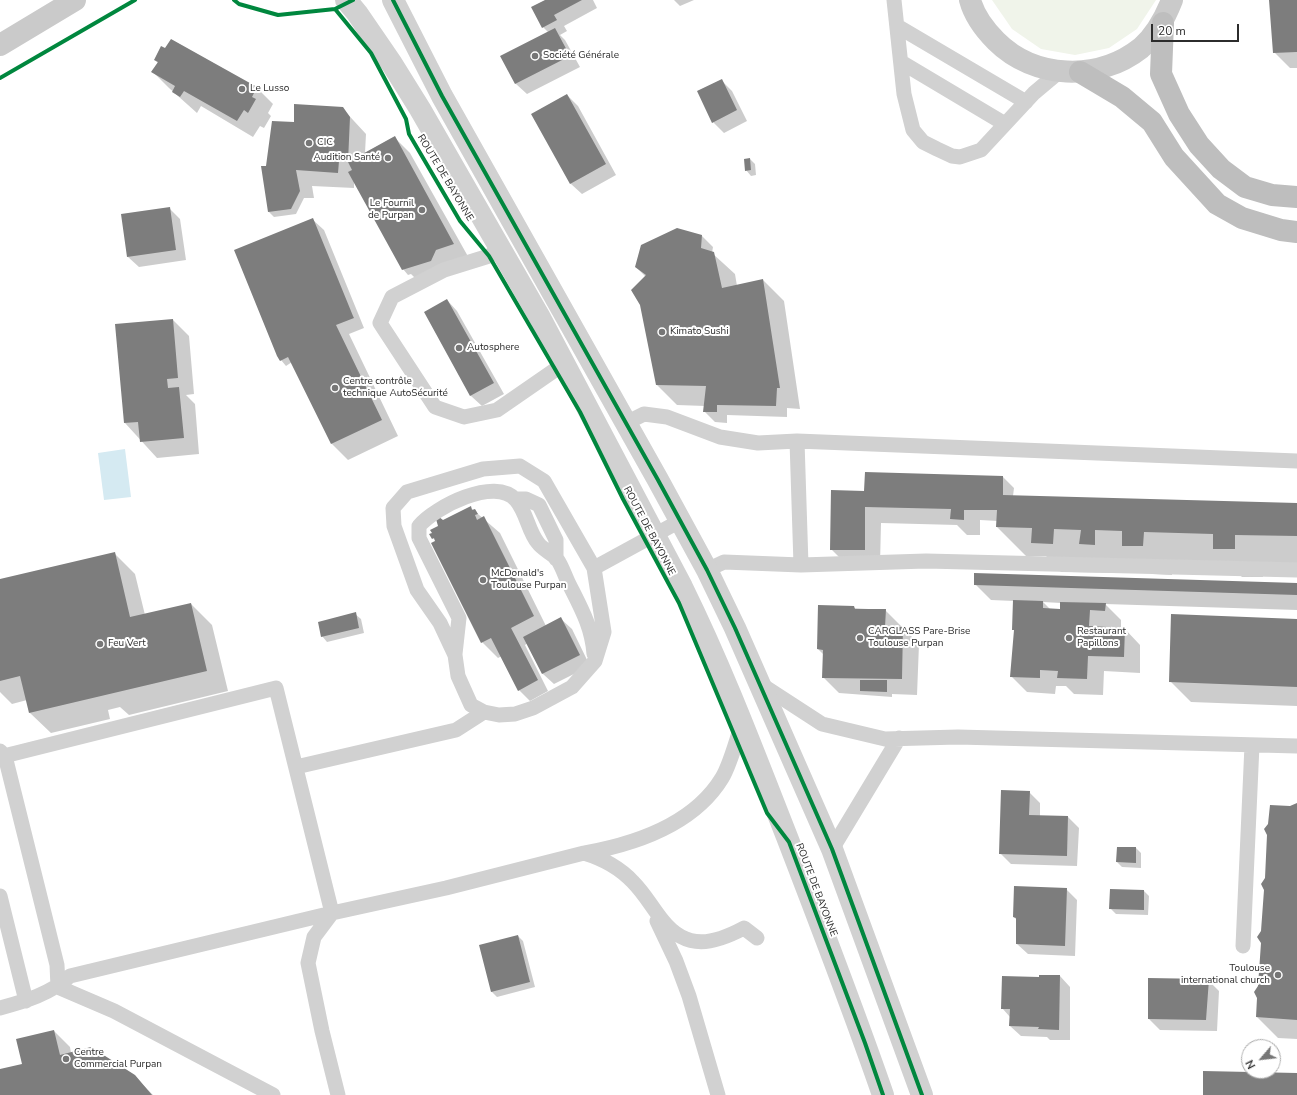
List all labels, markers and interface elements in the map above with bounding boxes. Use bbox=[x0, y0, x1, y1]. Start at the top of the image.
scale bar bbox=[1153, 16, 1241, 42]
text: 20 m bbox=[1158, 23, 1186, 39]
place label: Société Générale bbox=[543, 50, 619, 62]
marker: Société Générale bbox=[530, 51, 540, 61]
place label: Le Lusso bbox=[250, 83, 289, 95]
marker: Le Lusso bbox=[237, 84, 247, 94]
street label: ROUTE DE BAYONNE bbox=[414, 132, 476, 224]
place label: CIC bbox=[317, 137, 333, 149]
marker: CIC bbox=[304, 138, 314, 148]
place label: Audition Santé bbox=[313, 152, 380, 164]
marker: Audition Santé bbox=[383, 153, 393, 163]
place label: Le Fournil de Purpan bbox=[368, 198, 414, 222]
marker: Le Fournil de Purpan bbox=[417, 205, 427, 215]
place label: Kimato Sushi bbox=[670, 326, 729, 338]
marker: Kimato Sushi bbox=[657, 327, 667, 337]
place label: Autosphere bbox=[467, 342, 519, 354]
marker: Autosphere bbox=[454, 343, 464, 353]
place label: Centre contrôle technique AutoSécurité bbox=[343, 376, 448, 400]
marker: Centre contrôle technique AutoSécurité bbox=[330, 383, 340, 393]
street label: ROUTE DE BAYONNE bbox=[620, 484, 678, 578]
place label: McDonald's Toulouse Purpan bbox=[491, 568, 566, 592]
marker: McDonald's Toulouse Purpan bbox=[478, 575, 488, 585]
place label: CARGLASS Pare-Brise Toulouse Purpan bbox=[868, 626, 970, 650]
place label: Restaurant Papillons bbox=[1077, 626, 1126, 650]
marker: CARGLASS Pare-Brise Toulouse Purpan bbox=[855, 633, 865, 643]
marker: Restaurant Papillons bbox=[1064, 633, 1074, 643]
place label: Feu Vert bbox=[108, 638, 146, 650]
marker: Feu Vert bbox=[95, 639, 105, 649]
street label: ROUTE DE BAYONNE bbox=[793, 842, 839, 938]
place label: Toulouse international church bbox=[1181, 963, 1270, 986]
marker: Toulouse international church bbox=[1273, 970, 1283, 980]
north arrow bbox=[1241, 1039, 1281, 1079]
place label: Centre Commercial Purpan bbox=[74, 1047, 162, 1070]
marker: Centre Commercial Purpan bbox=[61, 1054, 71, 1064]
text: N bbox=[1242, 1057, 1259, 1072]

